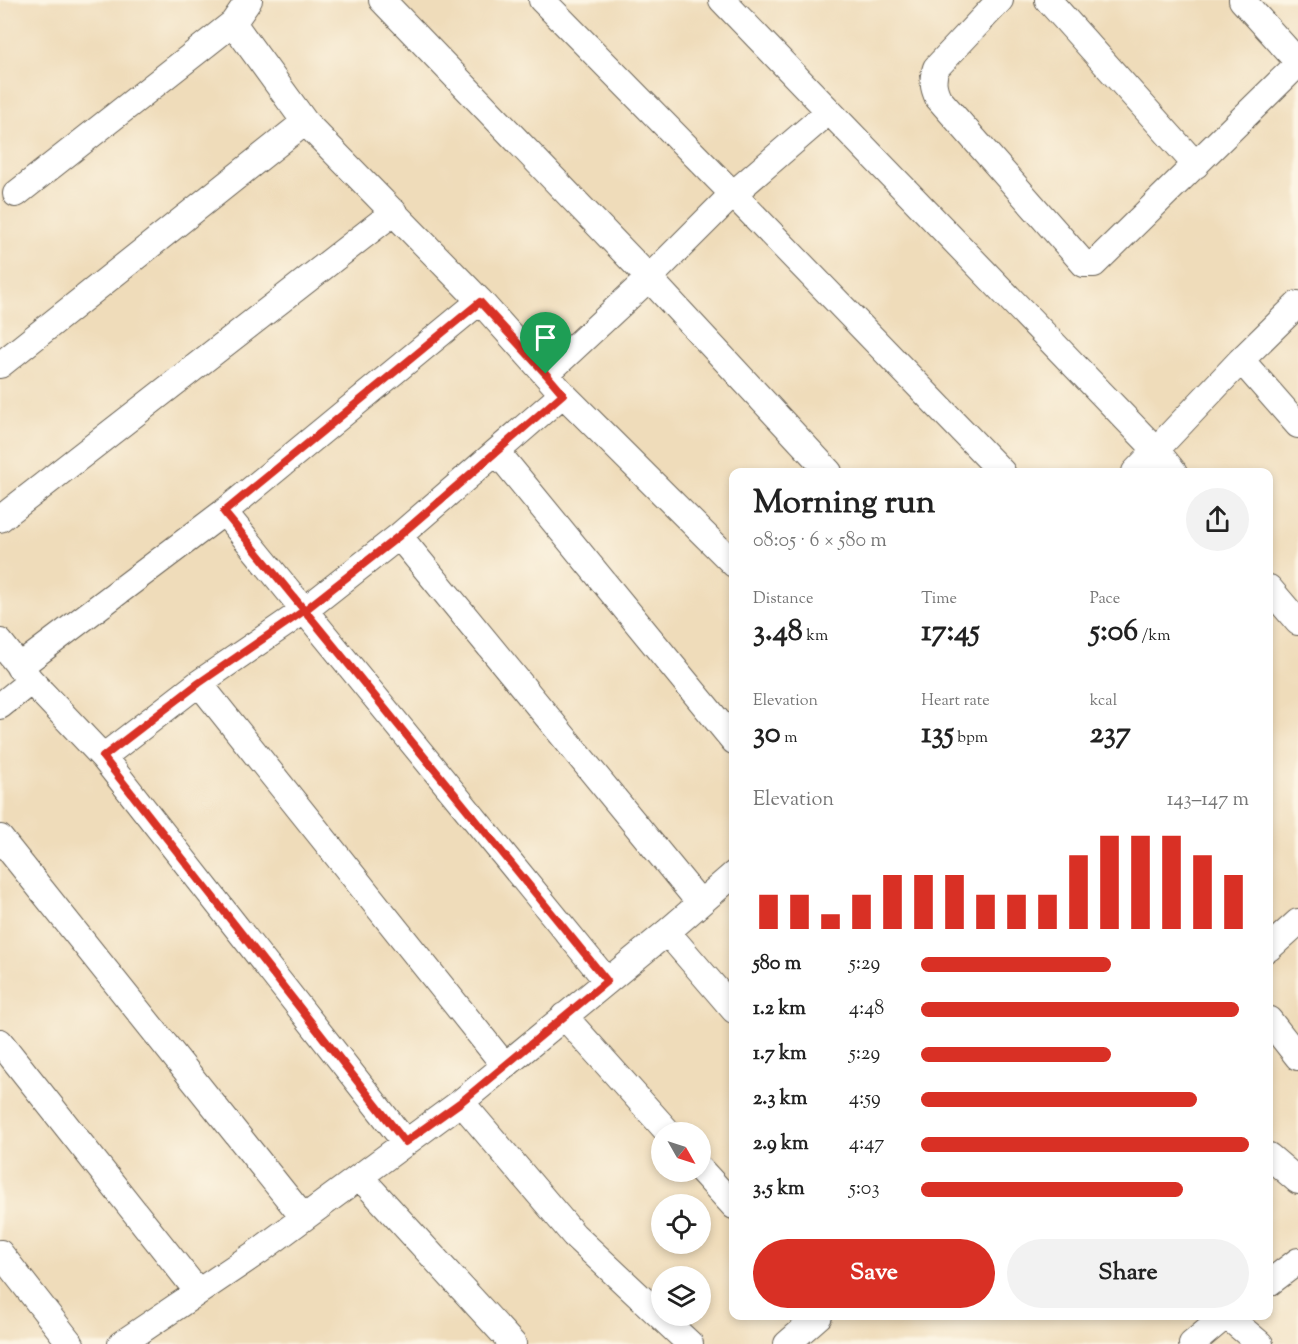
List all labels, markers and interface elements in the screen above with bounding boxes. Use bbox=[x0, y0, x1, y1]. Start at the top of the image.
pin bbox=[520, 312, 571, 374]
icon: arrive bbox=[529, 321, 562, 354]
text: Morning run bbox=[753, 480, 935, 528]
button: share bbox=[1186, 488, 1249, 551]
text: 08:05 · 6 × 580 m bbox=[753, 527, 887, 556]
text: Distance bbox=[753, 588, 813, 611]
text: Time bbox=[921, 588, 957, 611]
text: Pace bbox=[1090, 588, 1120, 611]
text: 3.48 bbox=[753, 611, 803, 654]
text: 17:45 bbox=[921, 611, 980, 654]
text: 5:06 bbox=[1090, 611, 1138, 654]
text: km bbox=[803, 625, 828, 648]
text: /km bbox=[1138, 625, 1171, 648]
text: Elevation bbox=[753, 690, 818, 713]
text: Heart rate bbox=[921, 690, 990, 713]
text: kcal bbox=[1090, 690, 1117, 713]
text: 30 bbox=[753, 713, 781, 756]
text: 135 bbox=[921, 713, 954, 756]
text: 237 bbox=[1090, 713, 1131, 756]
text: m bbox=[781, 727, 797, 750]
text: bpm bbox=[954, 727, 988, 750]
text: Elevation bbox=[753, 786, 834, 815]
text: 143–147 m bbox=[1167, 786, 1249, 815]
text: 580 m bbox=[753, 950, 801, 979]
text: 5:29 bbox=[849, 950, 880, 979]
text: 1.2 km bbox=[753, 995, 806, 1024]
text: 4:48 bbox=[849, 995, 884, 1024]
text: 1.7 km bbox=[753, 1040, 807, 1069]
text: 5:29 bbox=[849, 1040, 880, 1069]
text: 2.3 km bbox=[753, 1085, 807, 1114]
text: 4:59 bbox=[849, 1085, 881, 1114]
north arrow bbox=[651, 1122, 711, 1182]
map controls bbox=[651, 1122, 711, 1326]
text: 2.9 km bbox=[753, 1130, 808, 1159]
text: 4:47 bbox=[849, 1130, 884, 1159]
text: 3.5 km bbox=[753, 1175, 805, 1204]
text: 5:03 bbox=[849, 1175, 880, 1204]
button: locate bbox=[651, 1194, 711, 1254]
button: Save bbox=[753, 1239, 995, 1308]
button: Share bbox=[1007, 1239, 1249, 1308]
button: layers bbox=[651, 1266, 711, 1326]

